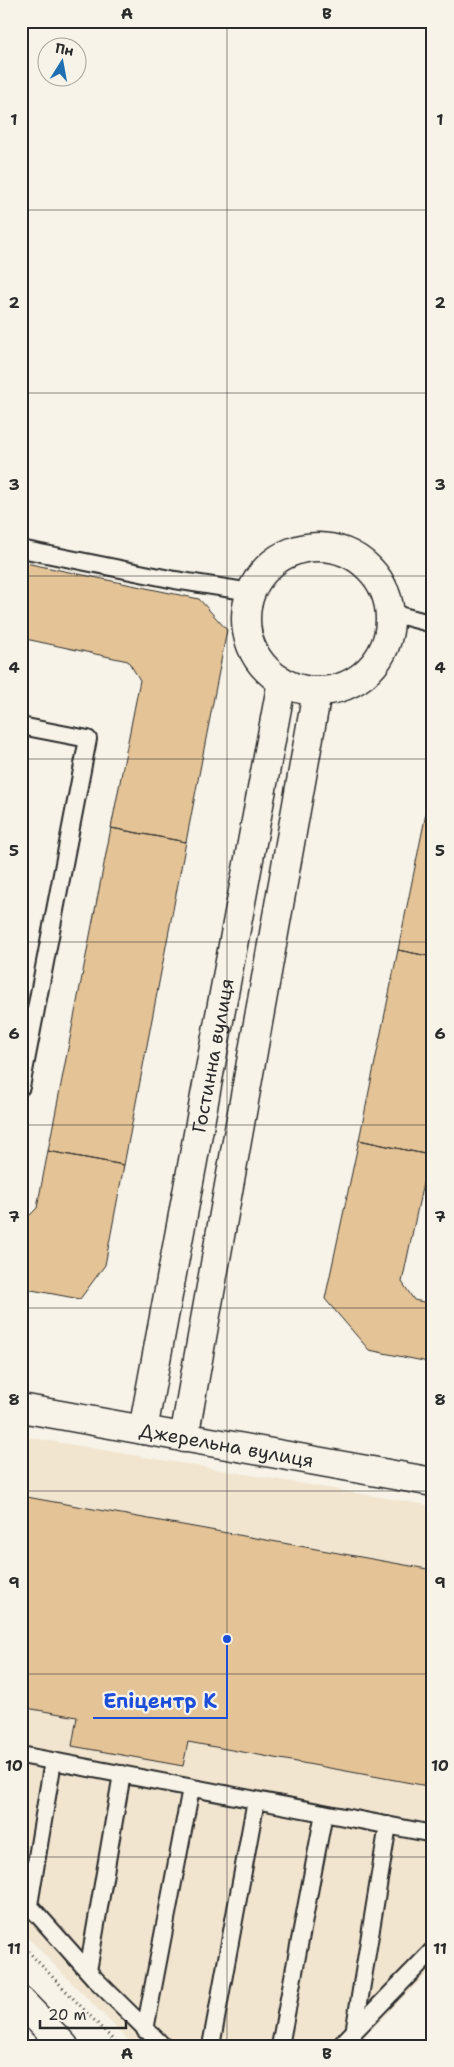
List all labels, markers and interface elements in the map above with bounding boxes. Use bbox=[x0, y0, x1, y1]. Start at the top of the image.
text: A bbox=[121, 3, 133, 24]
text: B bbox=[322, 3, 332, 24]
north arrow bbox=[38, 38, 88, 88]
text: Пн bbox=[54, 39, 75, 60]
text: 1 bbox=[10, 109, 18, 130]
text: 1 bbox=[436, 109, 444, 130]
text: 2 bbox=[8, 292, 20, 313]
text: 2 bbox=[434, 292, 446, 313]
text: 3 bbox=[8, 474, 20, 495]
text: 3 bbox=[434, 474, 446, 495]
text: 4 bbox=[8, 657, 20, 678]
text: 4 bbox=[434, 657, 446, 678]
text: 5 bbox=[9, 840, 19, 861]
text: 5 bbox=[435, 840, 445, 861]
street label: Гостинна вулиця bbox=[186, 976, 239, 1135]
text: 6 bbox=[8, 1023, 20, 1044]
text: 6 bbox=[434, 1023, 446, 1044]
text: 7 bbox=[8, 1206, 20, 1227]
text: 7 bbox=[434, 1206, 446, 1227]
text: 8 bbox=[8, 1389, 20, 1410]
text: 8 bbox=[434, 1389, 446, 1410]
street label: Джерельна вулиця bbox=[138, 1417, 316, 1473]
text: 9 bbox=[8, 1572, 20, 1593]
text: 9 bbox=[434, 1572, 446, 1593]
callout: Епіцентр К bbox=[93, 1683, 227, 1718]
text: Епіцентр К bbox=[103, 1688, 217, 1714]
text: 10 bbox=[5, 1755, 23, 1776]
text: 10 bbox=[431, 1755, 449, 1776]
text: 11 bbox=[7, 1938, 21, 1959]
text: 11 bbox=[433, 1938, 447, 1959]
scale bar bbox=[40, 1997, 126, 2029]
text: 20 m bbox=[48, 2005, 87, 2025]
text: A bbox=[121, 2043, 133, 2064]
text: B bbox=[322, 2043, 332, 2064]

